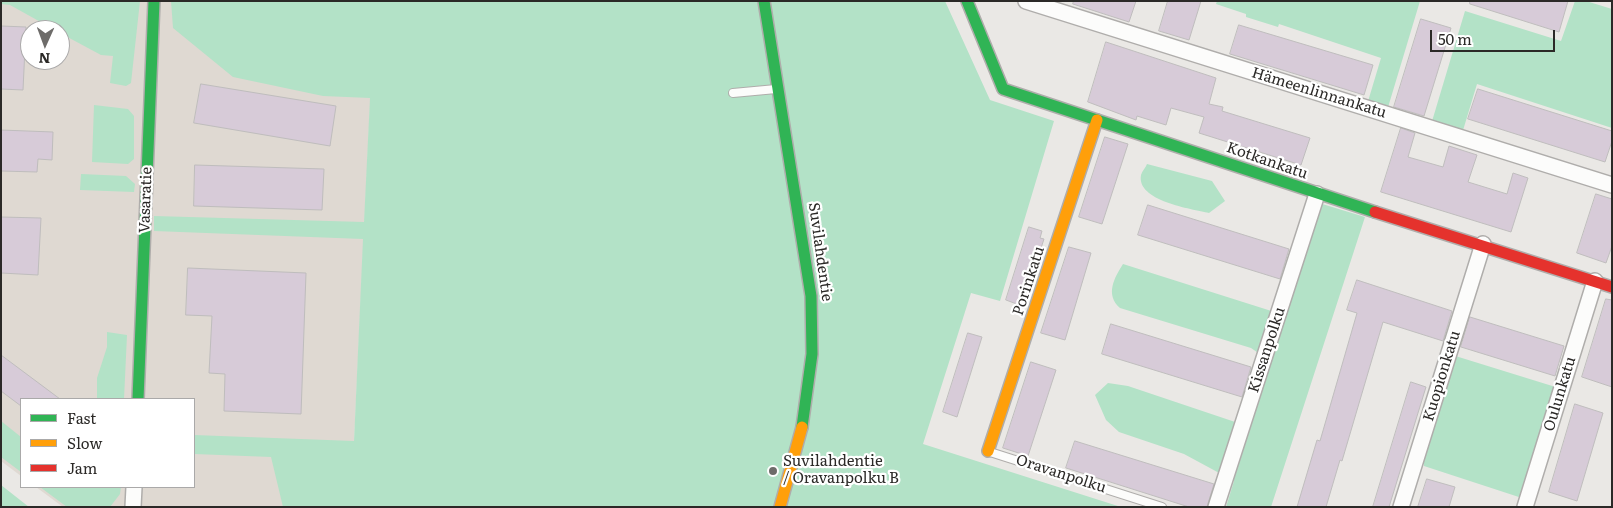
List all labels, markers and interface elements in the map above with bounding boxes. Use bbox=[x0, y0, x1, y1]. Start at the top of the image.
north arrow bbox=[20, 20, 70, 70]
scale bar bbox=[1433, 20, 1558, 52]
text: 50 m bbox=[1438, 27, 1472, 50]
text: N bbox=[38, 49, 51, 69]
street label: Hämeenlinnankatu bbox=[1249, 64, 1389, 122]
street label: Kotkankatu bbox=[1224, 139, 1310, 183]
street label: Vasaratie bbox=[136, 167, 156, 233]
street label: Suvilahdentie bbox=[804, 201, 836, 303]
street label: Porinkatu bbox=[1009, 244, 1049, 318]
street label: Kissanpolku bbox=[1245, 305, 1289, 395]
street label: Kuopionkatu bbox=[1420, 329, 1464, 423]
street label: Oulunkatu bbox=[1540, 354, 1580, 434]
legend bbox=[20, 398, 195, 488]
text: Fast bbox=[67, 406, 96, 429]
text: Slow bbox=[67, 431, 102, 454]
street label: Oravanpolku bbox=[1014, 451, 1108, 497]
place label: Suvilahdentie / Oravanpolku B bbox=[783, 453, 899, 488]
text: Jam bbox=[67, 456, 97, 479]
marker: Suvilahdentie / Oravanpolku B bbox=[767, 465, 779, 477]

